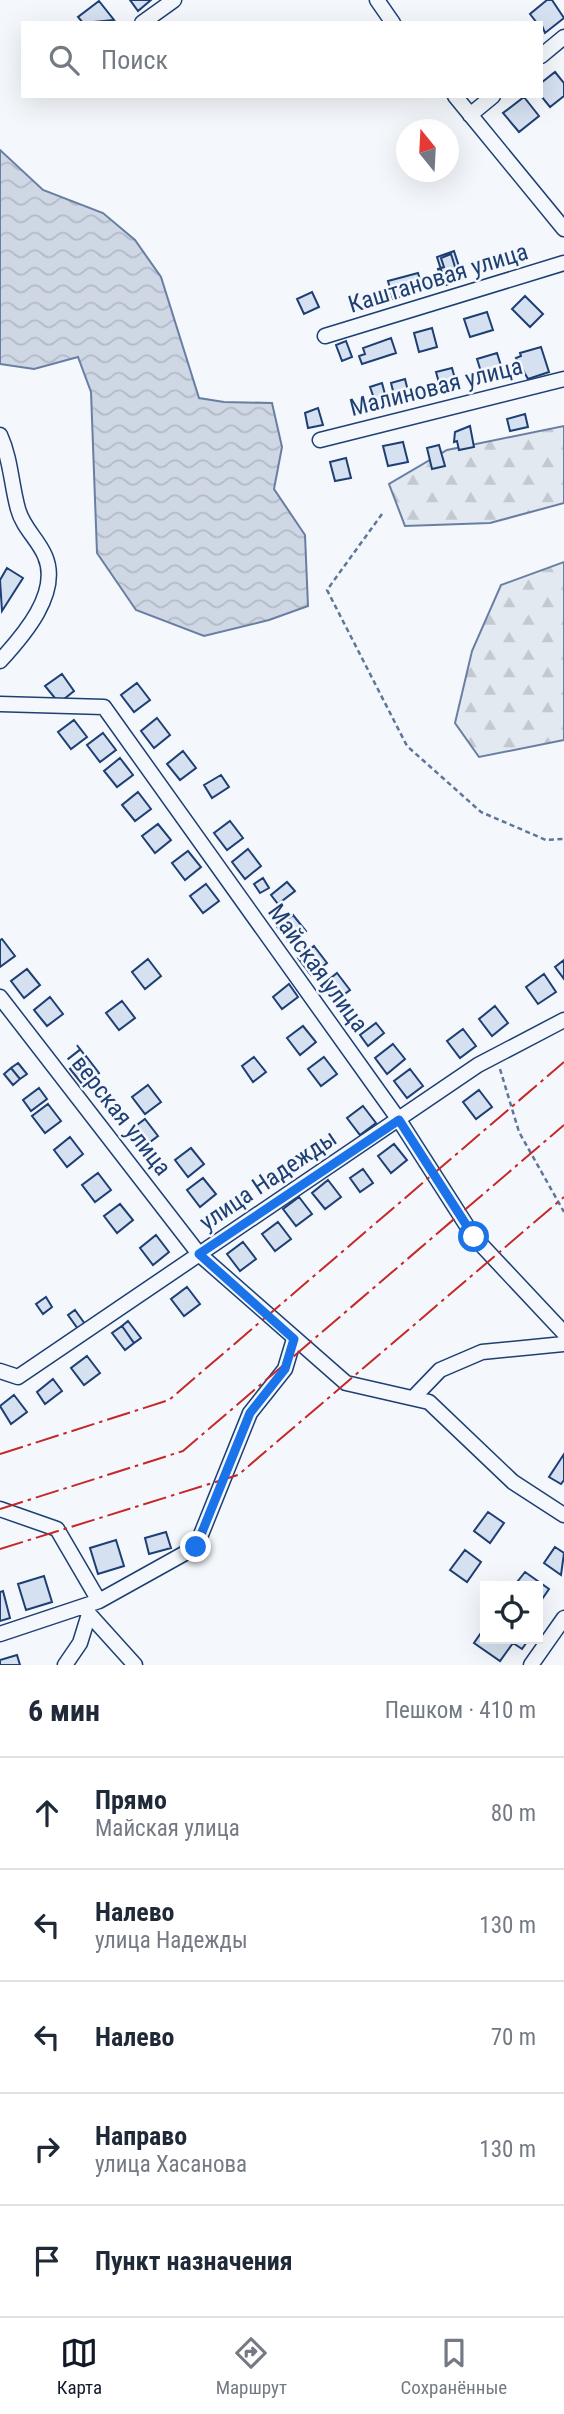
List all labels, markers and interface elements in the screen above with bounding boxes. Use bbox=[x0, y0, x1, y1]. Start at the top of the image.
search box bbox=[21, 21, 543, 98]
icon: search bbox=[45, 41, 83, 79]
text: Поиск bbox=[101, 45, 168, 75]
north arrow bbox=[396, 119, 459, 182]
street label: Каштановая улица bbox=[345, 237, 531, 319]
street label: Малиновая улица bbox=[347, 352, 525, 422]
street label: Майская улица bbox=[262, 899, 374, 1037]
street label: Тверская улица bbox=[59, 1041, 177, 1181]
street label: улица Надежды bbox=[194, 1124, 342, 1236]
route start bbox=[458, 1221, 489, 1252]
route end bbox=[180, 1531, 211, 1562]
map controls bbox=[480, 1581, 543, 1644]
button: locate bbox=[480, 1581, 543, 1644]
text: 6 мин bbox=[28, 1693, 100, 1728]
text: Пешком · 410 m bbox=[385, 1697, 536, 1724]
text: Прямо bbox=[95, 1785, 167, 1815]
icon: ahead bbox=[28, 1794, 66, 1832]
text: 80 m bbox=[491, 1800, 536, 1827]
text: Майская улица bbox=[95, 1815, 240, 1842]
text: Налево bbox=[95, 1897, 175, 1927]
icon: left bbox=[28, 1906, 66, 1944]
text: 130 m bbox=[479, 1912, 536, 1939]
text: улица Надежды bbox=[95, 1927, 248, 1954]
icon: left bbox=[28, 2018, 66, 2056]
text: Налево bbox=[95, 2022, 175, 2052]
text: 70 m bbox=[491, 2024, 536, 2051]
text: Направо bbox=[95, 2121, 187, 2151]
icon: right bbox=[28, 2130, 66, 2168]
text: 130 m bbox=[479, 2136, 536, 2163]
text: улица Хасанова bbox=[95, 2151, 247, 2178]
icon: arrive bbox=[28, 2242, 66, 2280]
text: Пункт назначения bbox=[95, 2246, 293, 2276]
tab: Карта bbox=[57, 2334, 102, 2399]
tab: Маршрут bbox=[216, 2334, 287, 2399]
tab: Сохранённые bbox=[401, 2334, 507, 2399]

